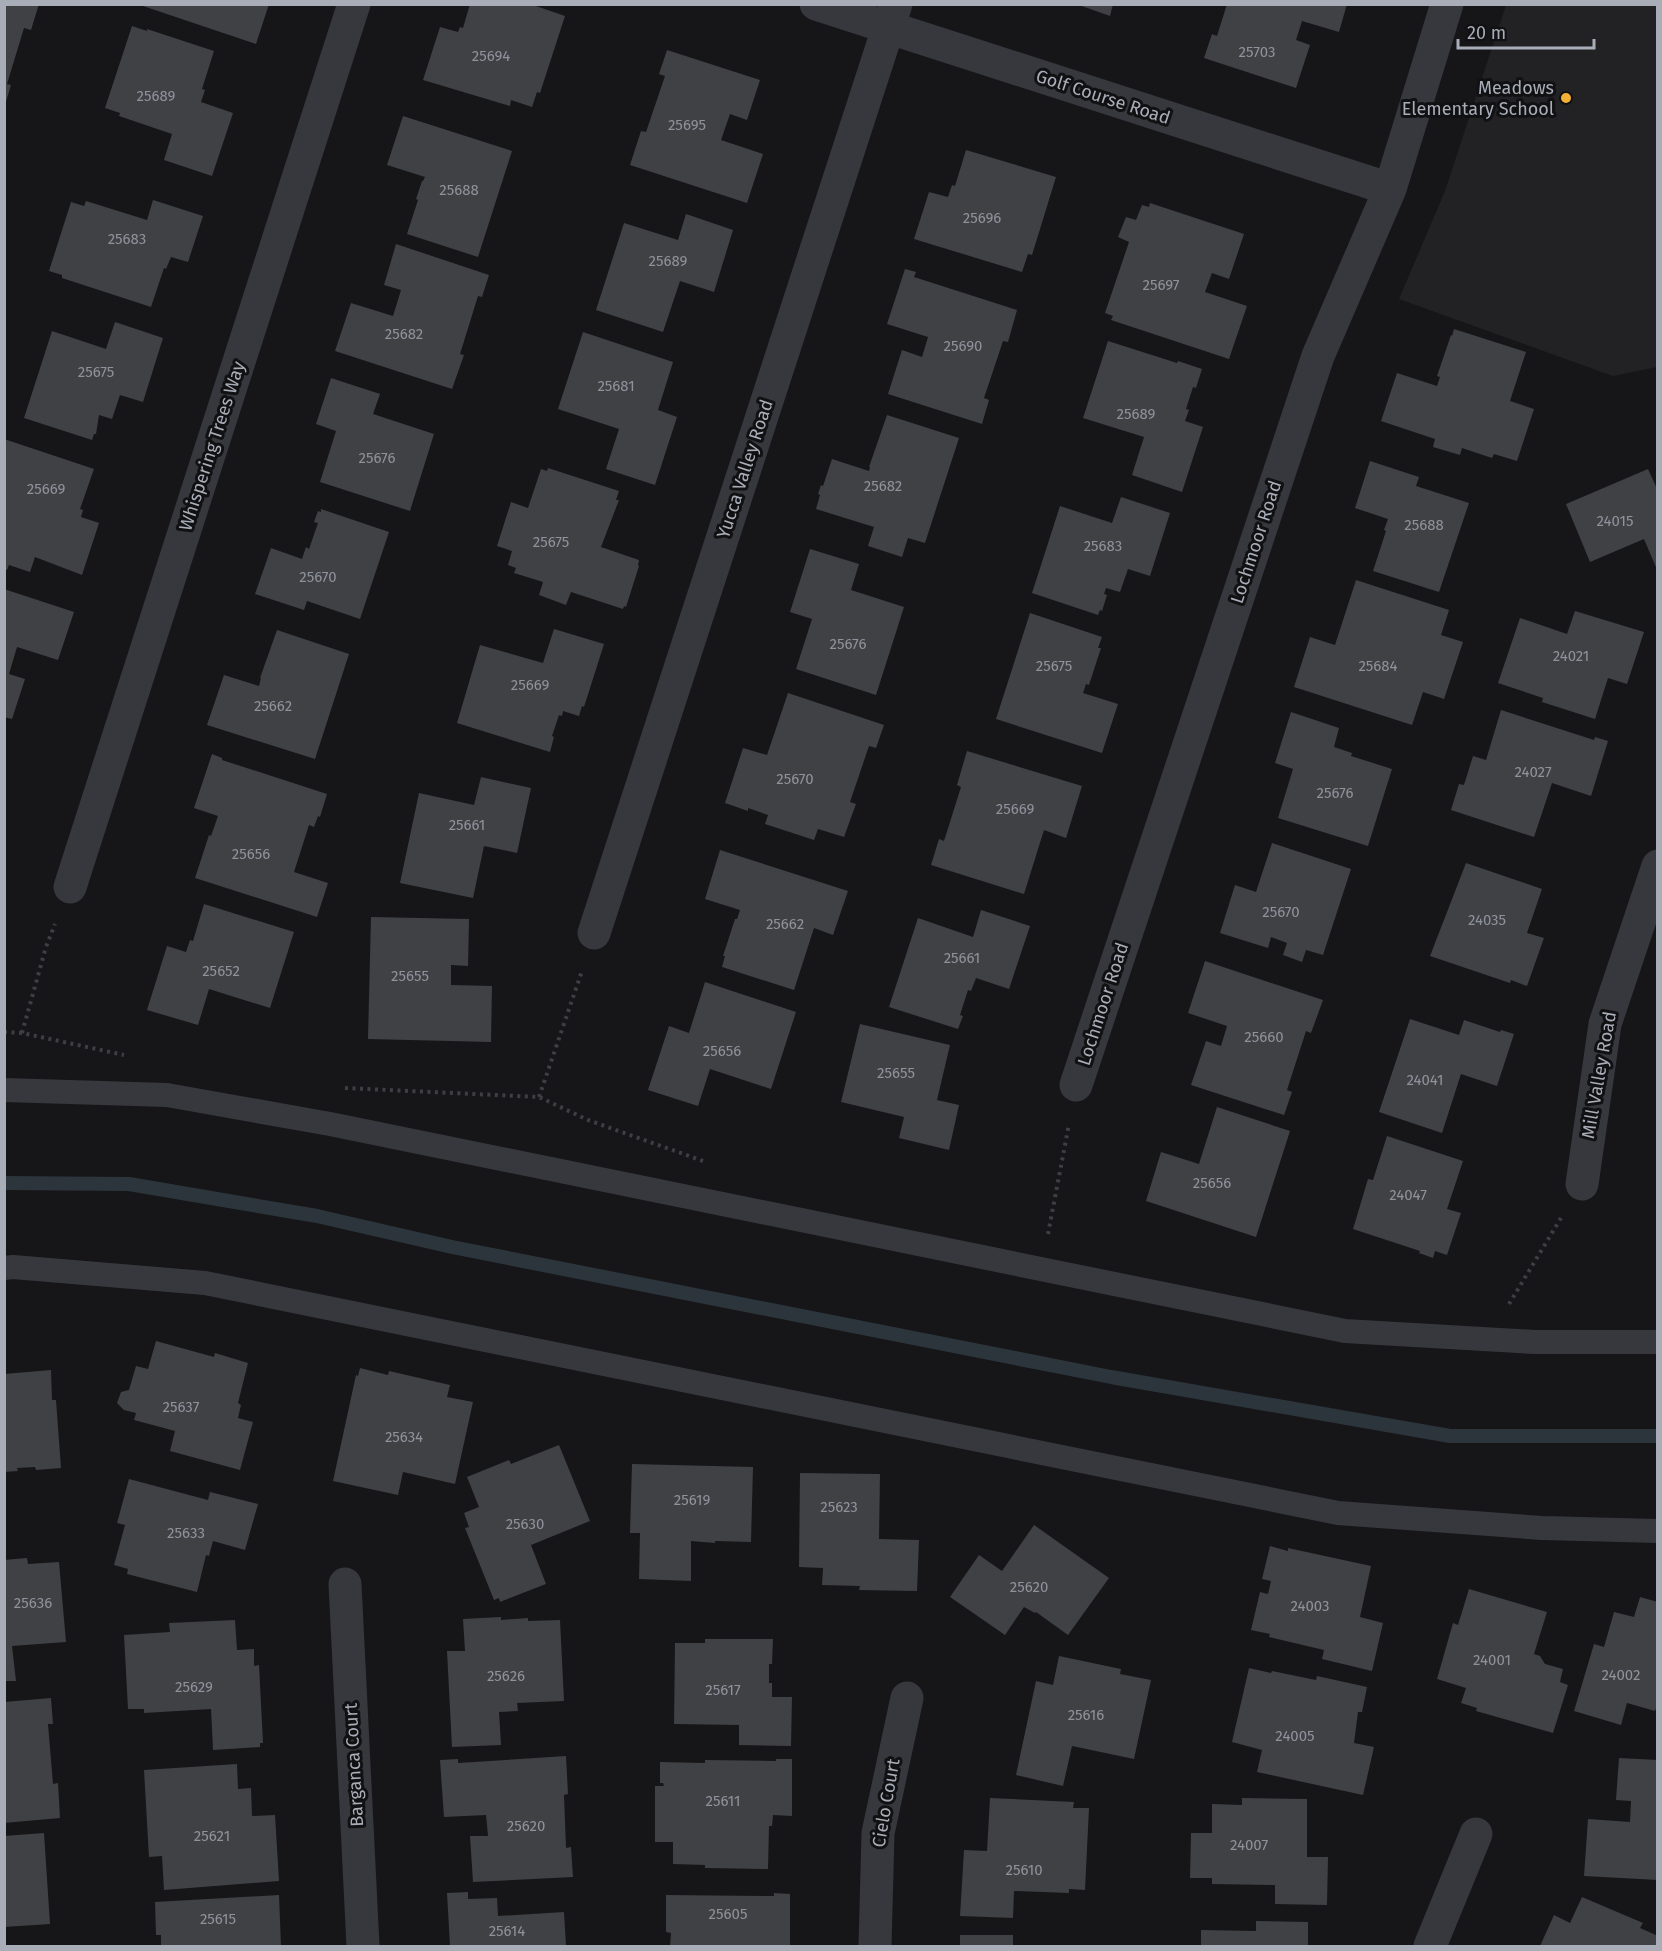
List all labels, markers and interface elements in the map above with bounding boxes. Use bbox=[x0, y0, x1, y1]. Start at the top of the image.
scale bar bbox=[1458, 12, 1594, 50]
text: 20 m bbox=[1467, 22, 1506, 44]
house number: 25703 bbox=[1239, 43, 1275, 61]
house number: 25694 bbox=[472, 47, 510, 65]
street label: Golf Course Road bbox=[1033, 65, 1173, 129]
place label: Meadows Elementary School bbox=[1402, 77, 1554, 120]
house number: 25689 bbox=[137, 87, 176, 105]
marker: Meadows Elementary School bbox=[1559, 91, 1573, 105]
house number: 25695 bbox=[668, 116, 706, 134]
house number: 25688 bbox=[439, 181, 479, 199]
house number: 25696 bbox=[963, 209, 1001, 227]
house number: 25683 bbox=[108, 230, 146, 248]
house number: 25689 bbox=[649, 252, 688, 270]
house number: 25697 bbox=[1142, 276, 1180, 294]
house number: 25682 bbox=[385, 325, 423, 343]
house number: 25690 bbox=[944, 337, 982, 355]
street label: Whispering Trees Way bbox=[174, 358, 250, 533]
house number: 25675 bbox=[78, 363, 114, 381]
house number: 25681 bbox=[597, 377, 635, 395]
street label: Yucca Valley Road bbox=[712, 397, 778, 541]
house number: 25689 bbox=[1117, 405, 1156, 423]
house number: 25676 bbox=[359, 449, 395, 467]
house number: 25682 bbox=[864, 477, 902, 495]
street label: Lochmoor Road bbox=[1226, 478, 1286, 606]
house number: 25669 bbox=[27, 480, 65, 498]
house number: 24015 bbox=[1596, 512, 1634, 530]
house number: 25688 bbox=[1404, 516, 1444, 534]
house number: 25675 bbox=[533, 533, 569, 551]
house number: 25683 bbox=[1084, 537, 1122, 555]
house number: 25670 bbox=[299, 568, 337, 586]
house number: 25676 bbox=[830, 635, 866, 653]
house number: 24021 bbox=[1553, 647, 1589, 665]
house number: 25675 bbox=[1036, 657, 1072, 675]
house number: 25684 bbox=[1358, 657, 1398, 675]
house number: 25669 bbox=[511, 676, 549, 694]
house number: 25662 bbox=[254, 697, 292, 715]
house number: 24027 bbox=[1514, 763, 1552, 781]
house number: 25670 bbox=[776, 770, 814, 788]
house number: 25676 bbox=[1317, 784, 1353, 802]
house number: 25669 bbox=[996, 800, 1034, 818]
house number: 25661 bbox=[449, 816, 485, 834]
house number: 25656 bbox=[232, 845, 270, 863]
house number: 25670 bbox=[1262, 903, 1300, 921]
house number: 24035 bbox=[1468, 911, 1506, 929]
house number: 25662 bbox=[766, 915, 804, 933]
street label: Lochmoor Road bbox=[1073, 940, 1133, 1068]
house number: 25661 bbox=[944, 949, 980, 967]
house number: 25652 bbox=[202, 962, 240, 980]
house number: 25655 bbox=[391, 967, 429, 985]
street label: Mill Valley Road bbox=[1577, 1010, 1621, 1140]
house number: 25660 bbox=[1244, 1028, 1284, 1046]
house number: 25656 bbox=[703, 1042, 741, 1060]
house number: 25655 bbox=[877, 1064, 915, 1082]
house number: 24041 bbox=[1407, 1071, 1443, 1089]
house number: 25656 bbox=[1193, 1174, 1231, 1192]
house number: 24047 bbox=[1389, 1186, 1427, 1204]
house number: 25637 bbox=[163, 1398, 200, 1416]
house number: 25634 bbox=[385, 1428, 423, 1446]
house number: 25619 bbox=[674, 1491, 710, 1509]
house number: 25623 bbox=[820, 1498, 858, 1516]
house number: 25630 bbox=[506, 1515, 544, 1533]
house number: 25633 bbox=[167, 1524, 205, 1542]
house number: 25620 bbox=[1010, 1578, 1048, 1596]
house number: 25636 bbox=[14, 1594, 52, 1612]
house number: 24003 bbox=[1290, 1597, 1330, 1615]
house number: 24001 bbox=[1473, 1651, 1511, 1669]
house number: 24002 bbox=[1602, 1666, 1641, 1684]
house number: 25626 bbox=[487, 1667, 525, 1685]
house number: 25629 bbox=[175, 1678, 213, 1696]
house number: 25617 bbox=[705, 1681, 741, 1699]
street label: Barganca Court bbox=[340, 1702, 368, 1827]
house number: 25616 bbox=[1068, 1706, 1104, 1724]
house number: 24005 bbox=[1275, 1727, 1315, 1745]
street label: Cielo Court bbox=[867, 1756, 905, 1849]
house number: 25611 bbox=[706, 1792, 740, 1810]
house number: 25620 bbox=[507, 1817, 545, 1835]
house number: 25621 bbox=[194, 1827, 230, 1845]
house number: 24007 bbox=[1230, 1836, 1268, 1854]
house number: 25610 bbox=[1005, 1861, 1043, 1879]
house number: 25605 bbox=[709, 1905, 747, 1923]
house number: 25615 bbox=[200, 1910, 236, 1928]
house number: 25614 bbox=[489, 1922, 525, 1940]

